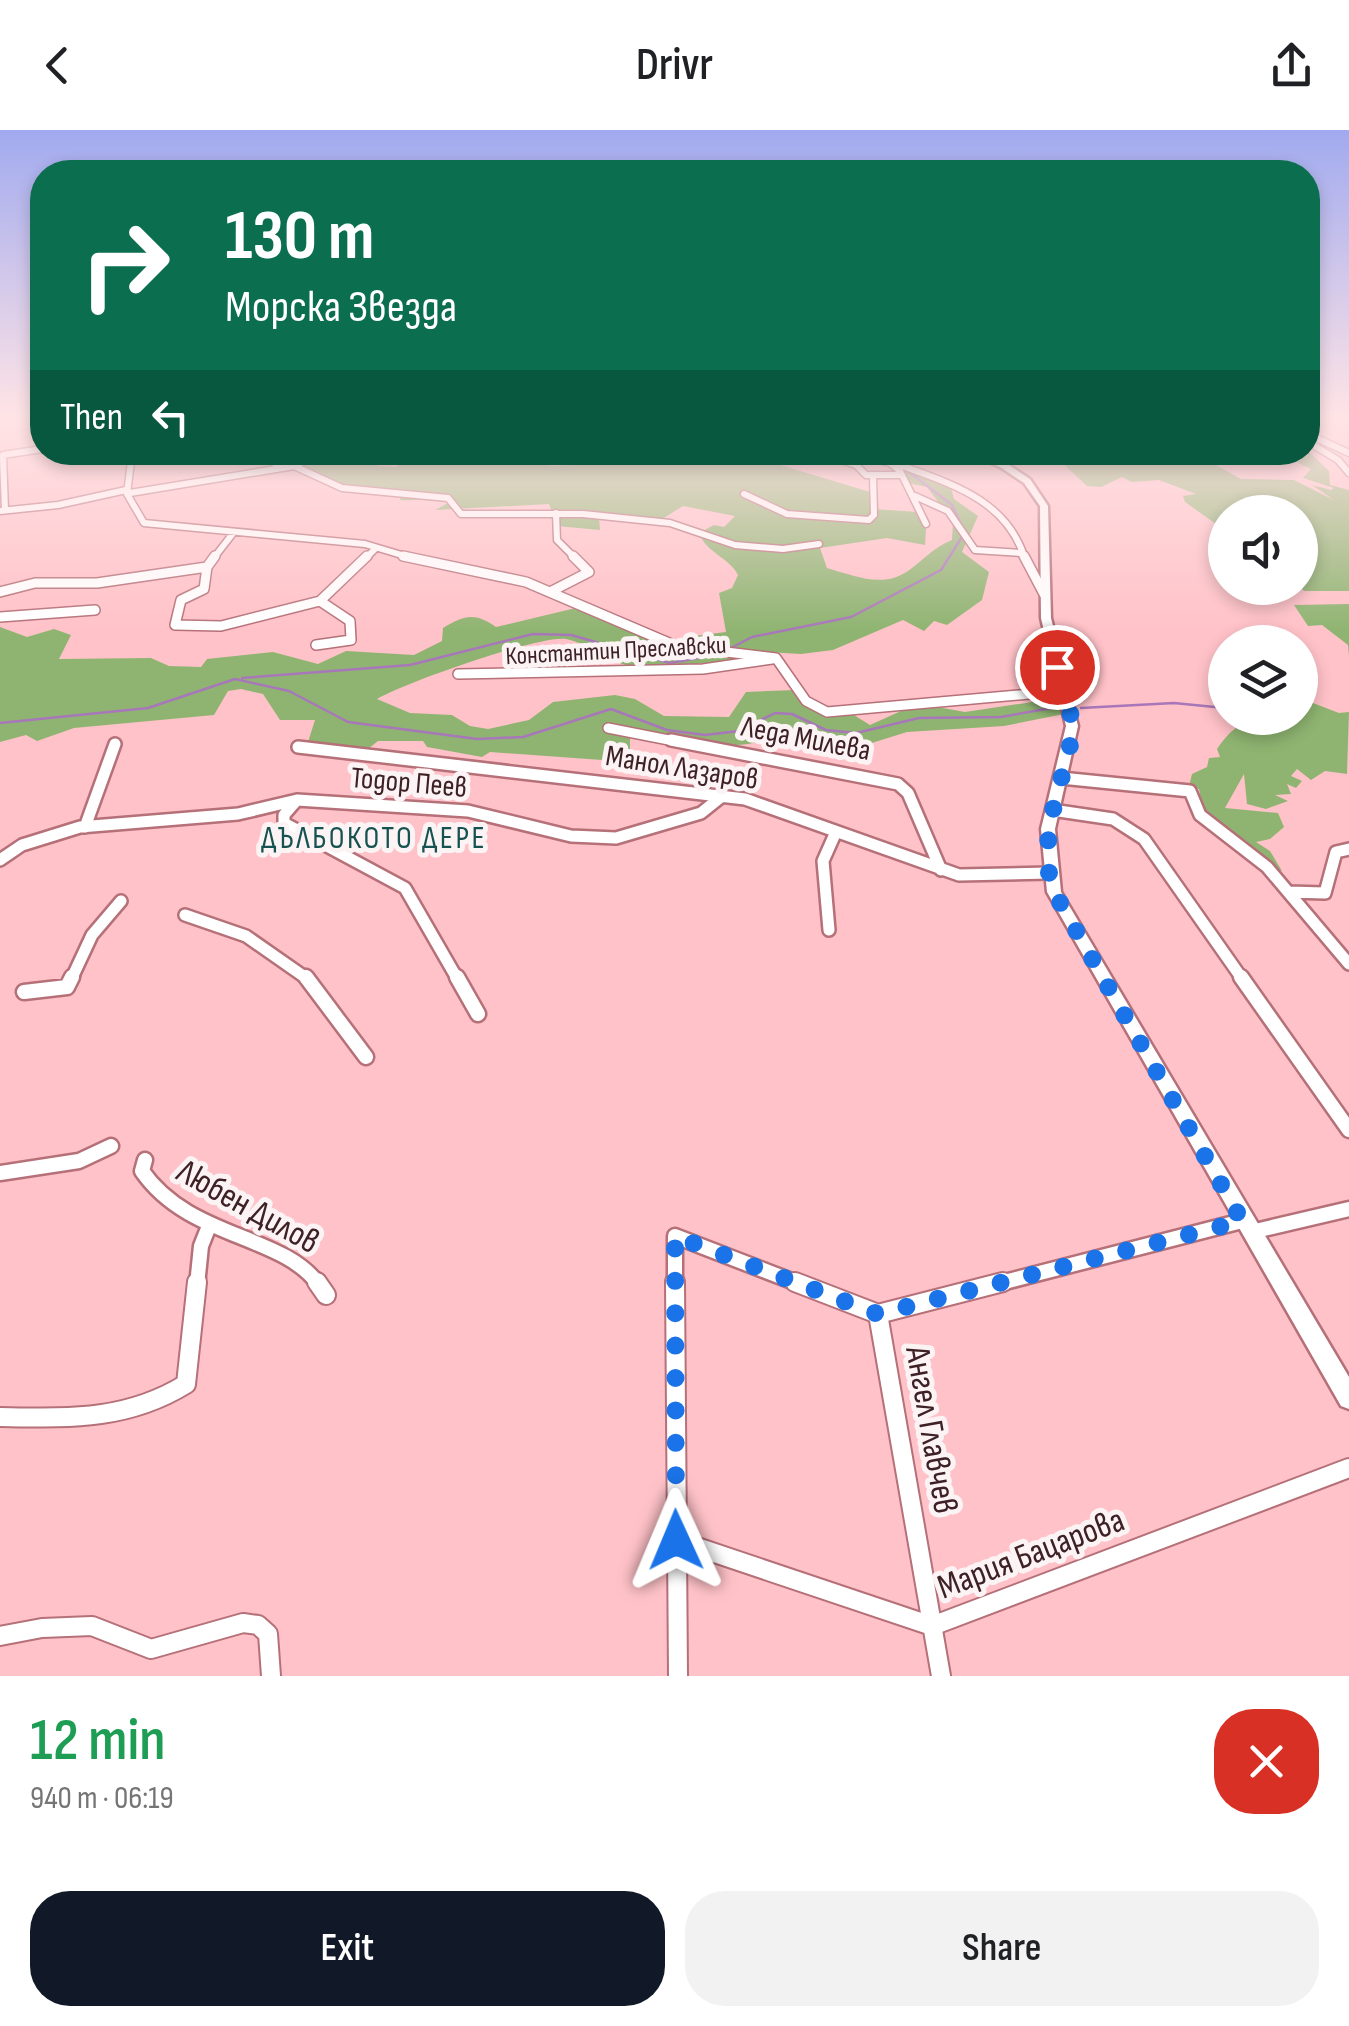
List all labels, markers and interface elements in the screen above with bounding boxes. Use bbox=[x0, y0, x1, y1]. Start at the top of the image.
icon: back bbox=[30, 38, 85, 93]
text: Drivr bbox=[636, 38, 713, 93]
icon: share bbox=[1264, 38, 1319, 93]
text: 130 m bbox=[225, 195, 374, 279]
icon: right bbox=[60, 200, 190, 330]
text: Морска Звезда bbox=[225, 280, 457, 335]
icon: left bbox=[143, 390, 198, 445]
text: Then bbox=[60, 395, 123, 440]
map controls bbox=[1208, 495, 1318, 735]
button: sound bbox=[1208, 495, 1318, 605]
pin bbox=[1015, 625, 1100, 710]
button: layers bbox=[1208, 625, 1318, 735]
street label: Константин Преславски bbox=[505, 630, 727, 672]
icon: arrive bbox=[1030, 640, 1085, 695]
street label: Леда Милева bbox=[737, 709, 874, 769]
street label: Манол Лазаров bbox=[603, 738, 761, 798]
street label: Тодор Пеев bbox=[349, 760, 469, 806]
district label: ДЪЛБОКОТО ДЕРЕ bbox=[261, 819, 487, 858]
street label: Любен Дилов bbox=[168, 1150, 327, 1264]
street label: Ангел Главчев bbox=[895, 1342, 967, 1517]
position arrow bbox=[624, 1488, 728, 1592]
street label: Мария Бацарова bbox=[932, 1499, 1130, 1609]
text: 12 min bbox=[30, 1705, 165, 1777]
button: close bbox=[1214, 1709, 1319, 1814]
text: 940 m · 06:19 bbox=[30, 1779, 174, 1818]
button: Exit bbox=[30, 1891, 665, 2006]
button: Share bbox=[685, 1891, 1319, 2006]

